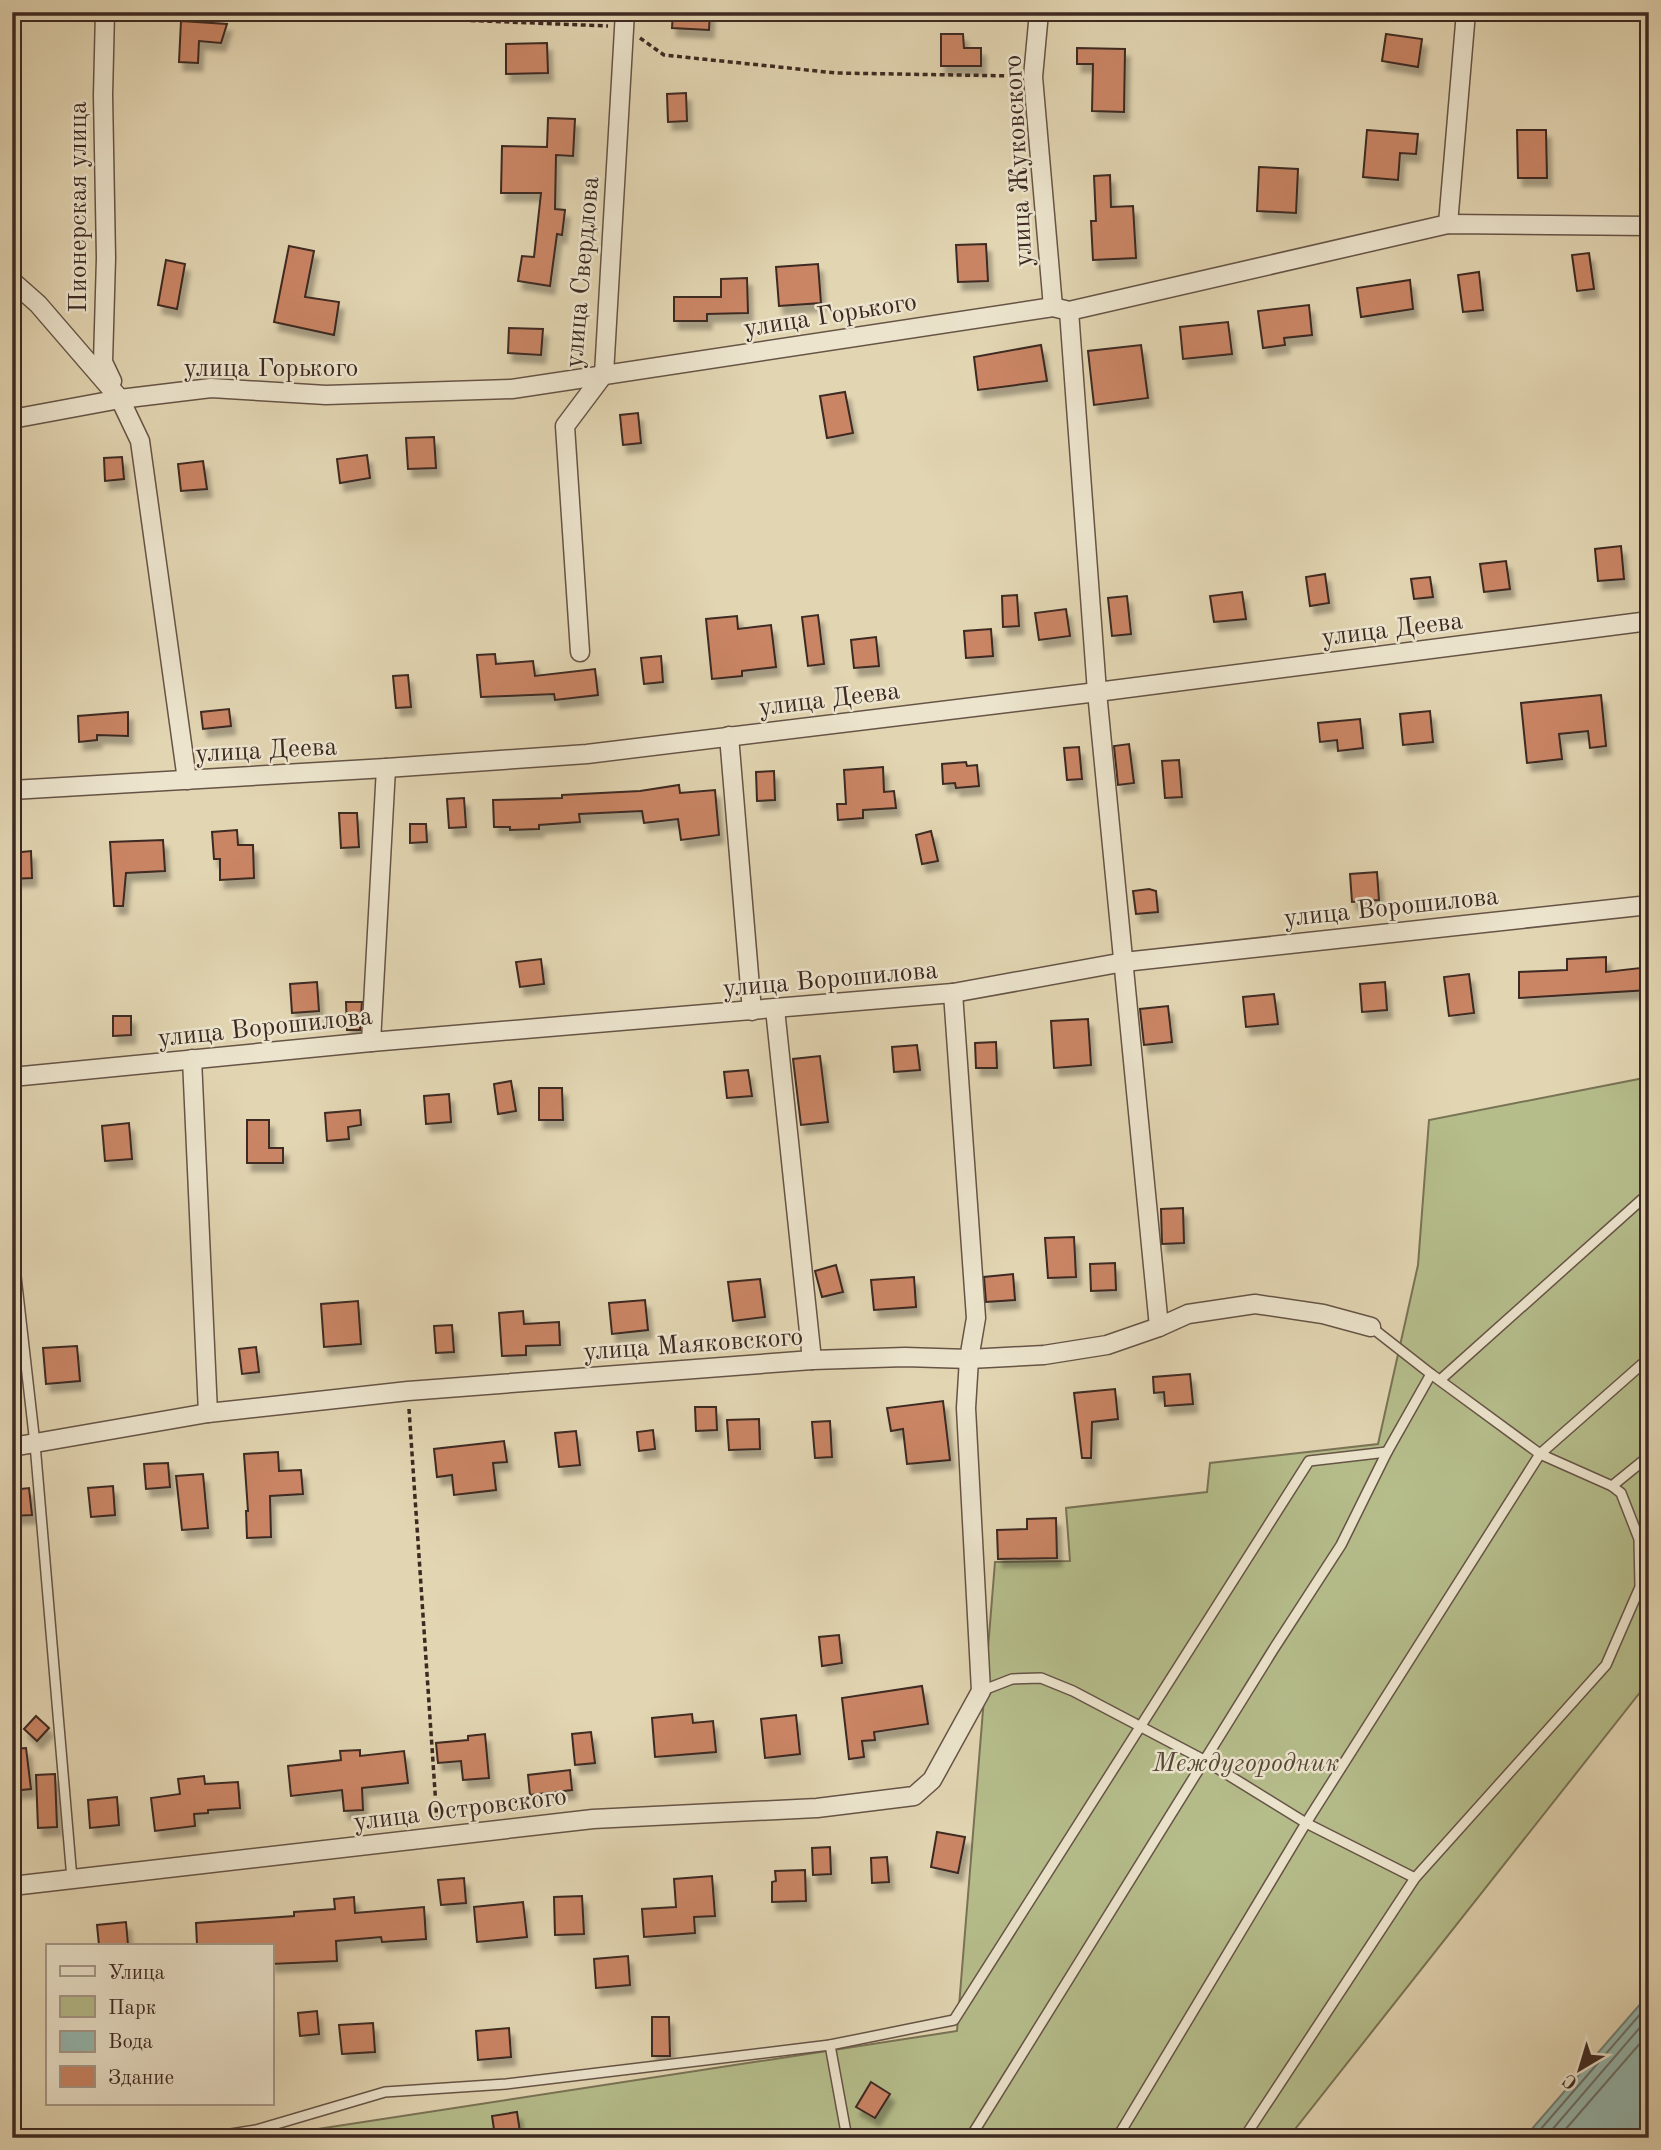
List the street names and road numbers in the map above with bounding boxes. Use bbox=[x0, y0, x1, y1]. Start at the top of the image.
street label: улица Жуковского bbox=[1000, 54, 1038, 268]
street label: Пионерская улица bbox=[66, 101, 92, 313]
street label: улица Свердлова bbox=[562, 175, 604, 369]
street label: улица Горького bbox=[742, 289, 919, 342]
street label: улица Горького bbox=[184, 356, 358, 382]
street label: улица Деева bbox=[1320, 608, 1465, 652]
street label: улица Деева bbox=[757, 678, 902, 722]
street label: улица Деева bbox=[194, 734, 338, 768]
street label: улица Ворошилова bbox=[1282, 884, 1500, 932]
street label: улица Ворошилова bbox=[721, 958, 939, 1002]
street label: улица Ворошилова bbox=[156, 1004, 374, 1052]
street label: улица Маяковского bbox=[582, 1324, 804, 1366]
street label: улица Островского bbox=[352, 1784, 568, 1836]

